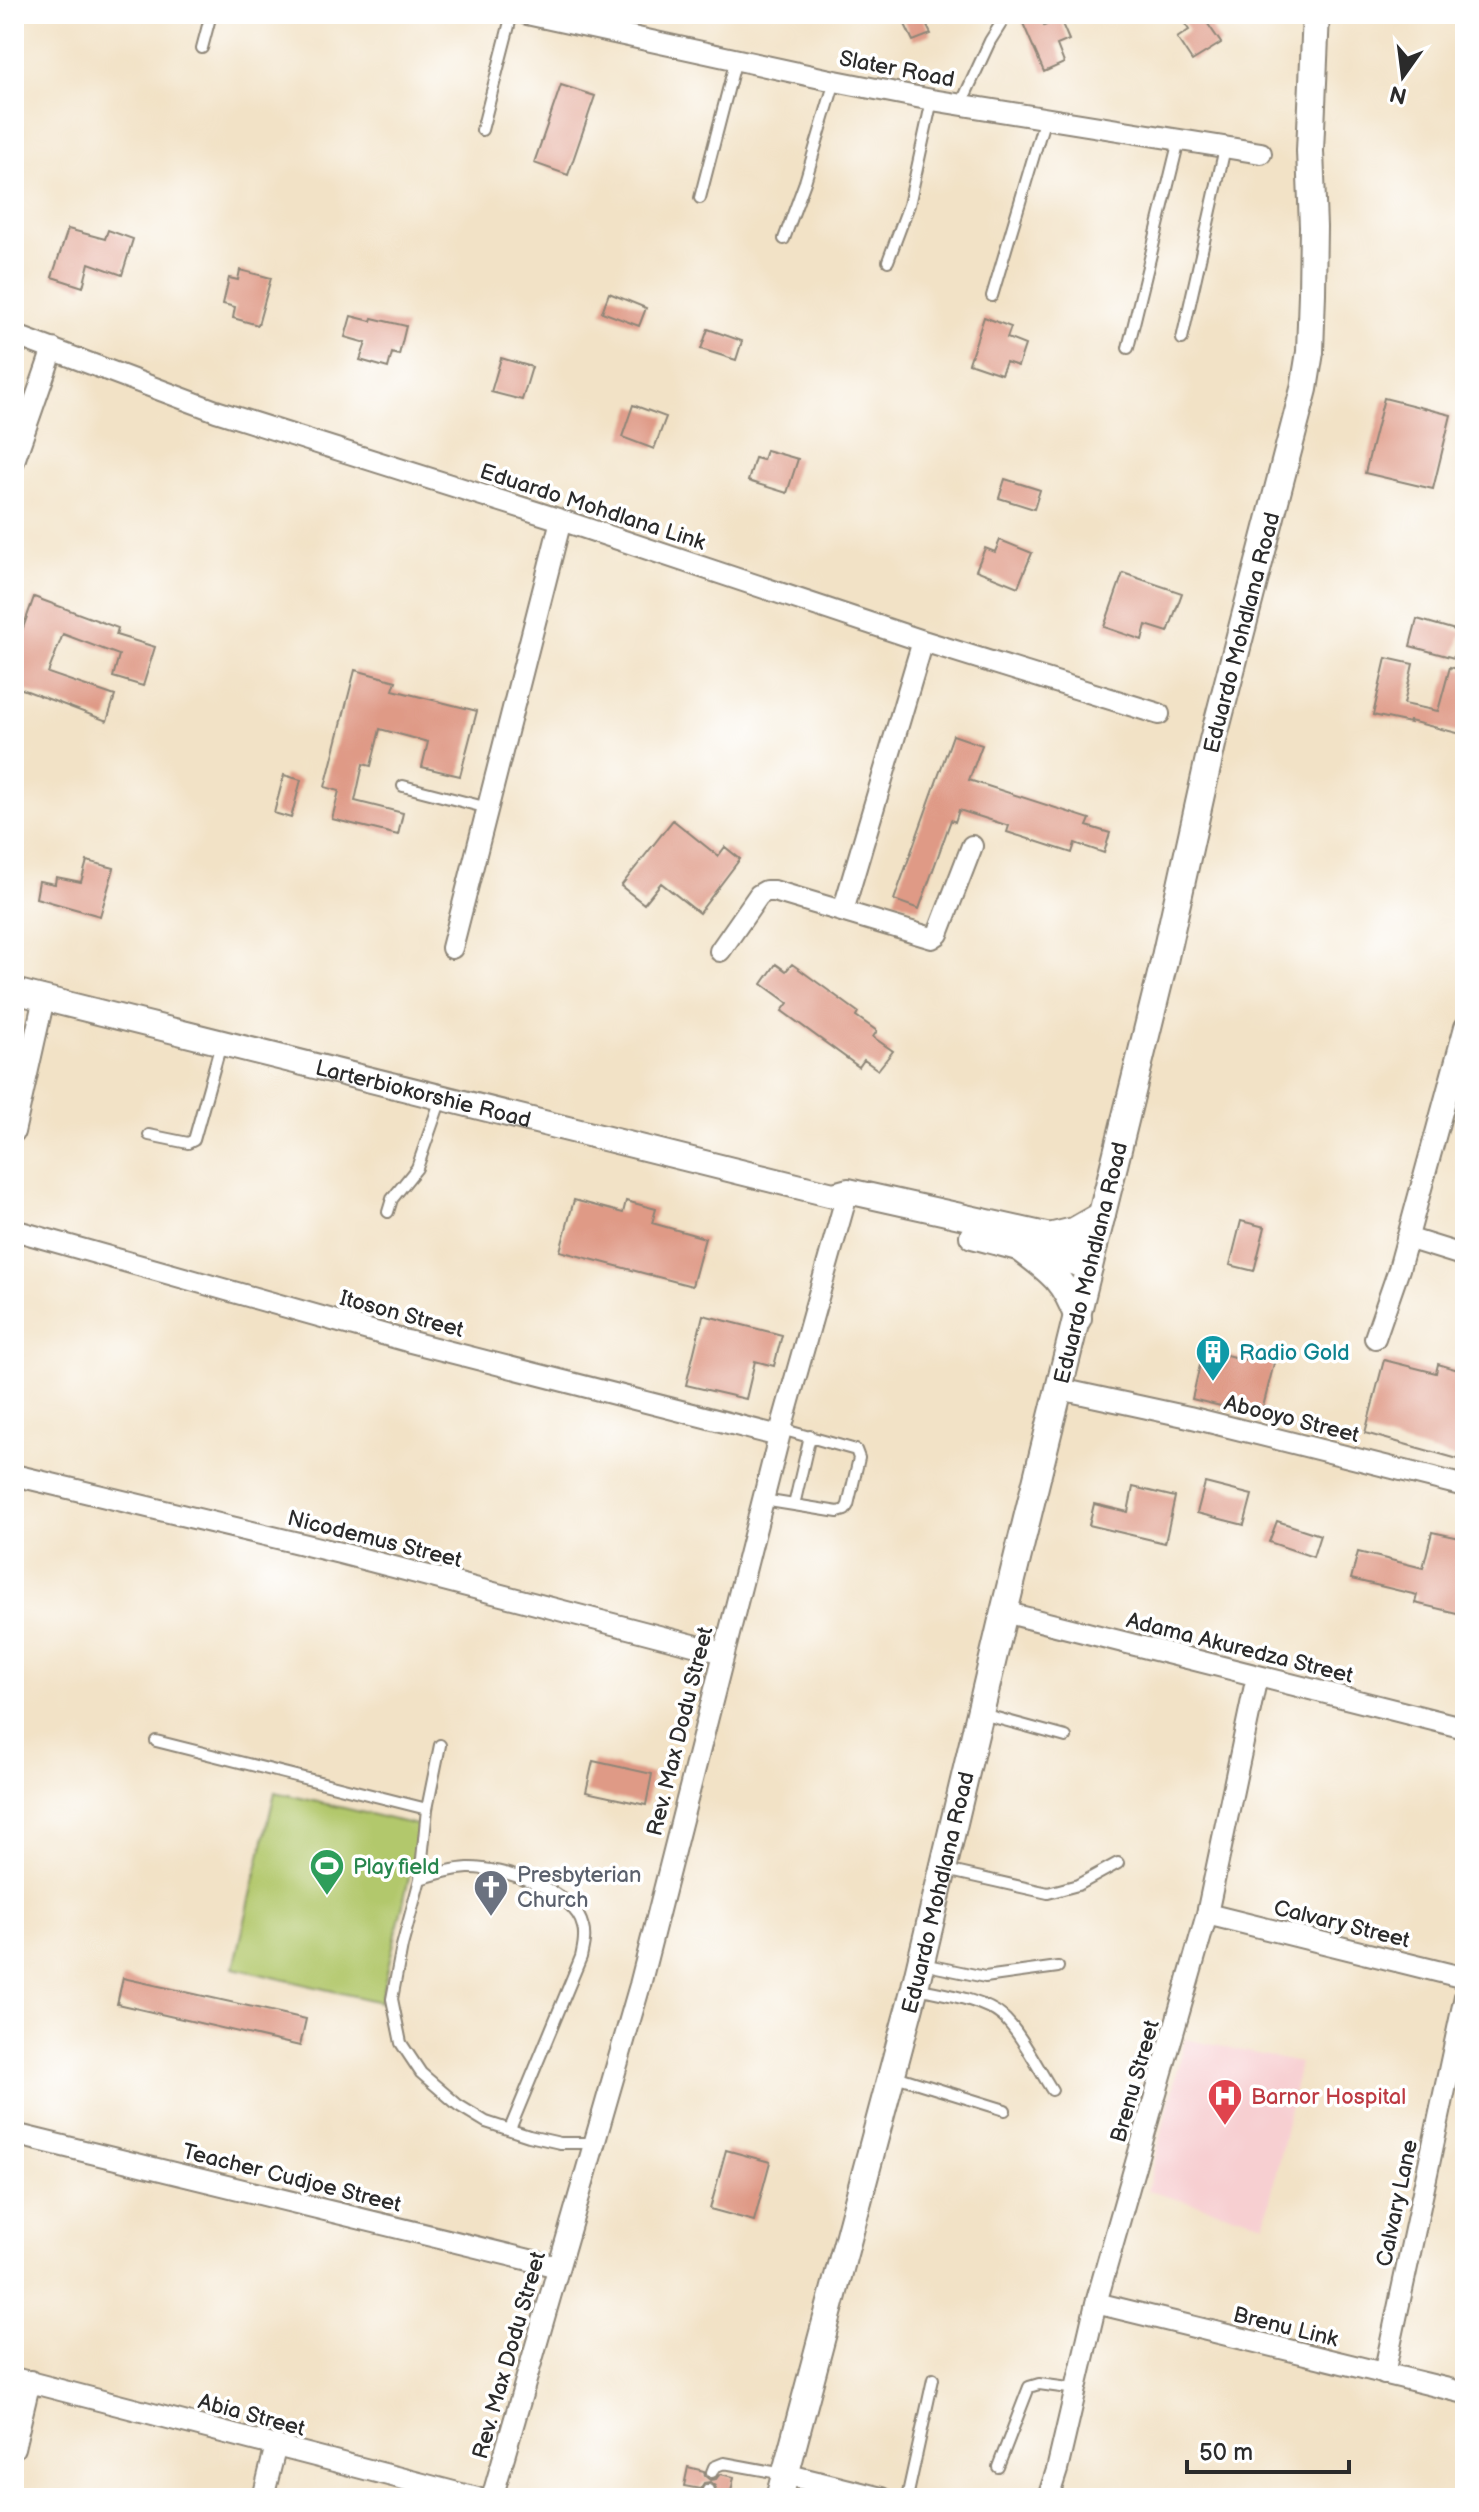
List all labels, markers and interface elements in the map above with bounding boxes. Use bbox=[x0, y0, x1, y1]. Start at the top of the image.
north arrow bbox=[1363, 36, 1443, 116]
street label: Slater Road bbox=[837, 45, 957, 94]
text: N bbox=[1387, 79, 1410, 109]
street label: Eduardo Mohdlana Link bbox=[476, 458, 709, 557]
street label: Eduardo Mohdlana Road bbox=[1198, 509, 1287, 756]
street label: Larterbiokorshie Road bbox=[313, 1055, 534, 1134]
street label: Eduardo Mohdlana Road bbox=[1049, 1139, 1134, 1387]
street label: Itoson Street bbox=[337, 1285, 467, 1344]
building icon: Radio Gold bbox=[1194, 1333, 1232, 1383]
place label: Radio Gold bbox=[1239, 1340, 1350, 1367]
street label: Abooyo Street bbox=[1221, 1390, 1362, 1449]
street label: Nicodemus Street bbox=[285, 1505, 465, 1574]
street label: Adama Akuredza Street bbox=[1123, 1607, 1356, 1690]
street label: Rev. Max Dodu Street bbox=[641, 1624, 720, 1839]
street label: Eduardo Mohdlana Road bbox=[897, 1769, 981, 2017]
sports icon: Play field bbox=[308, 1847, 346, 1897]
place label: Play field bbox=[353, 1854, 440, 1881]
place label: Presbyterian Church bbox=[517, 1862, 641, 1914]
church icon: Presbyterian Church bbox=[472, 1868, 510, 1918]
street label: Calvary Street bbox=[1271, 1895, 1413, 1954]
street label: Brenu Street bbox=[1105, 2017, 1166, 2146]
hospital icon: Barnor Hospital bbox=[1206, 2077, 1244, 2127]
place label: Barnor Hospital bbox=[1251, 2084, 1406, 2111]
street label: Calvary Lane bbox=[1371, 2137, 1424, 2269]
street label: Teacher Cudjoe Street bbox=[180, 2138, 404, 2219]
street label: Rev. Max Dodu Street bbox=[467, 2248, 552, 2462]
street label: Brenu Link bbox=[1230, 2301, 1341, 2354]
street label: Abia Street bbox=[195, 2388, 308, 2443]
scale bar bbox=[1187, 2424, 1349, 2474]
text: 50 m bbox=[1199, 2438, 1253, 2467]

